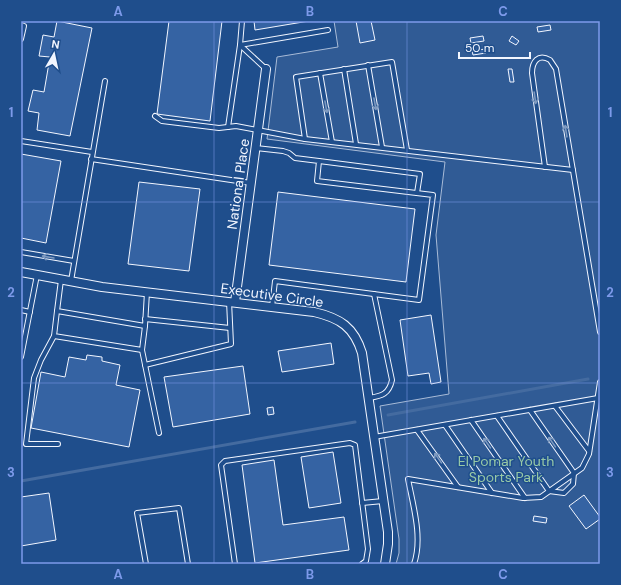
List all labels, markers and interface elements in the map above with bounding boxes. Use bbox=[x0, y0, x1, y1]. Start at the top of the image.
text: A bbox=[113, 3, 123, 20]
text: B bbox=[306, 3, 314, 20]
text: C bbox=[498, 3, 508, 20]
north arrow bbox=[34, 34, 74, 74]
scale bar bbox=[459, 34, 530, 60]
text: N bbox=[51, 37, 61, 52]
text: 50 m bbox=[465, 40, 494, 56]
one-way arrow bbox=[531, 91, 539, 104]
one-way arrow bbox=[371, 97, 379, 110]
one-way arrow bbox=[322, 100, 330, 113]
text: 1 bbox=[9, 104, 13, 121]
text: 1 bbox=[608, 104, 612, 121]
one-way arrow bbox=[562, 125, 570, 138]
street label: National Place bbox=[223, 137, 253, 231]
one-way arrow bbox=[41, 252, 54, 260]
street label: Executive Circle bbox=[220, 279, 325, 311]
text: 2 bbox=[7, 284, 15, 301]
text: 2 bbox=[606, 284, 614, 301]
one-way arrow bbox=[548, 436, 556, 447]
one-way arrow bbox=[483, 438, 491, 449]
park label: El Pomar Youth Sports Park bbox=[458, 452, 554, 486]
one-way arrow bbox=[434, 453, 442, 464]
text: 3 bbox=[7, 464, 15, 481]
text: 3 bbox=[606, 464, 614, 481]
text: A bbox=[113, 566, 123, 583]
text: B bbox=[306, 566, 314, 583]
text: C bbox=[498, 566, 508, 583]

